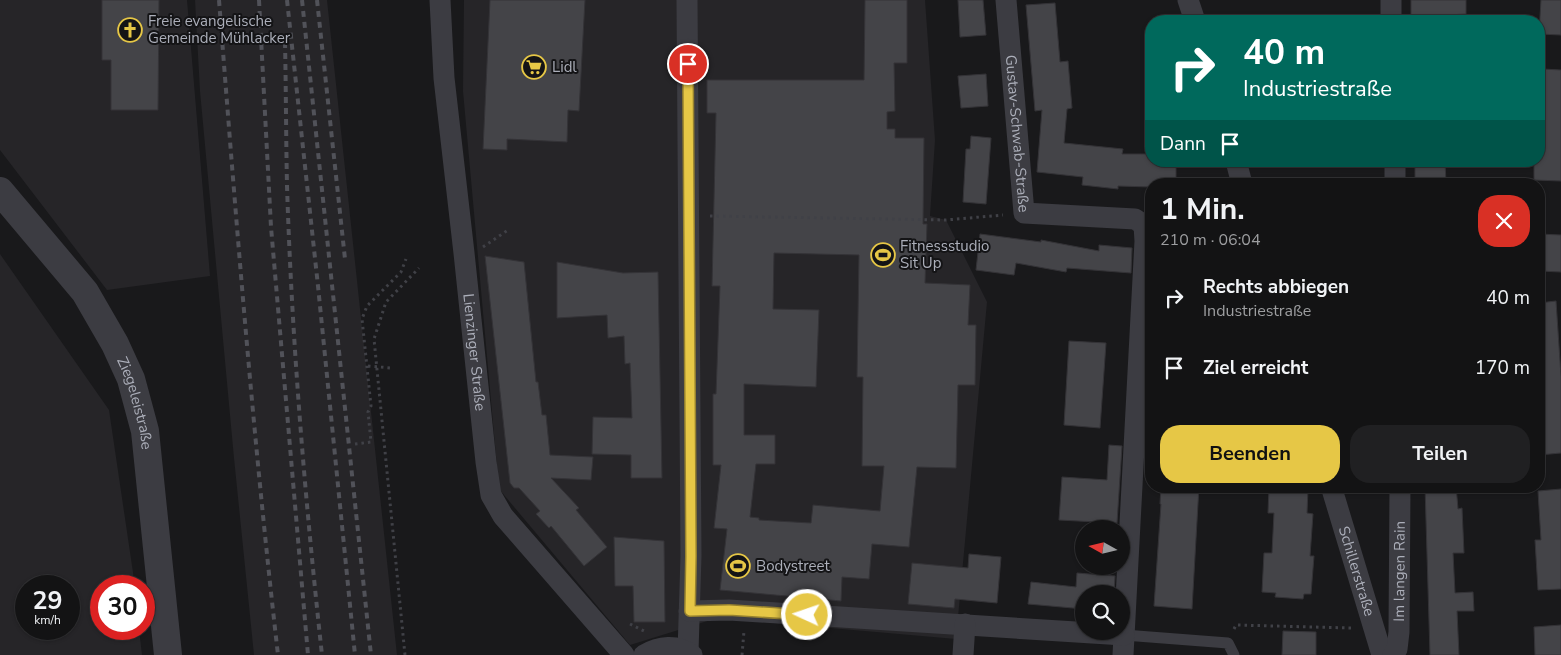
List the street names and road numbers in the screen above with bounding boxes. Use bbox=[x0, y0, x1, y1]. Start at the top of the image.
street label: Gustav-Schwab-Straße bbox=[1001, 54, 1034, 213]
street label: Lienzinger Straße bbox=[458, 292, 491, 412]
street label: Ziegeleistraße bbox=[112, 354, 157, 450]
street label: Im langen Rain bbox=[1389, 521, 1410, 622]
street label: Schillerstraße bbox=[1334, 524, 1380, 619]

